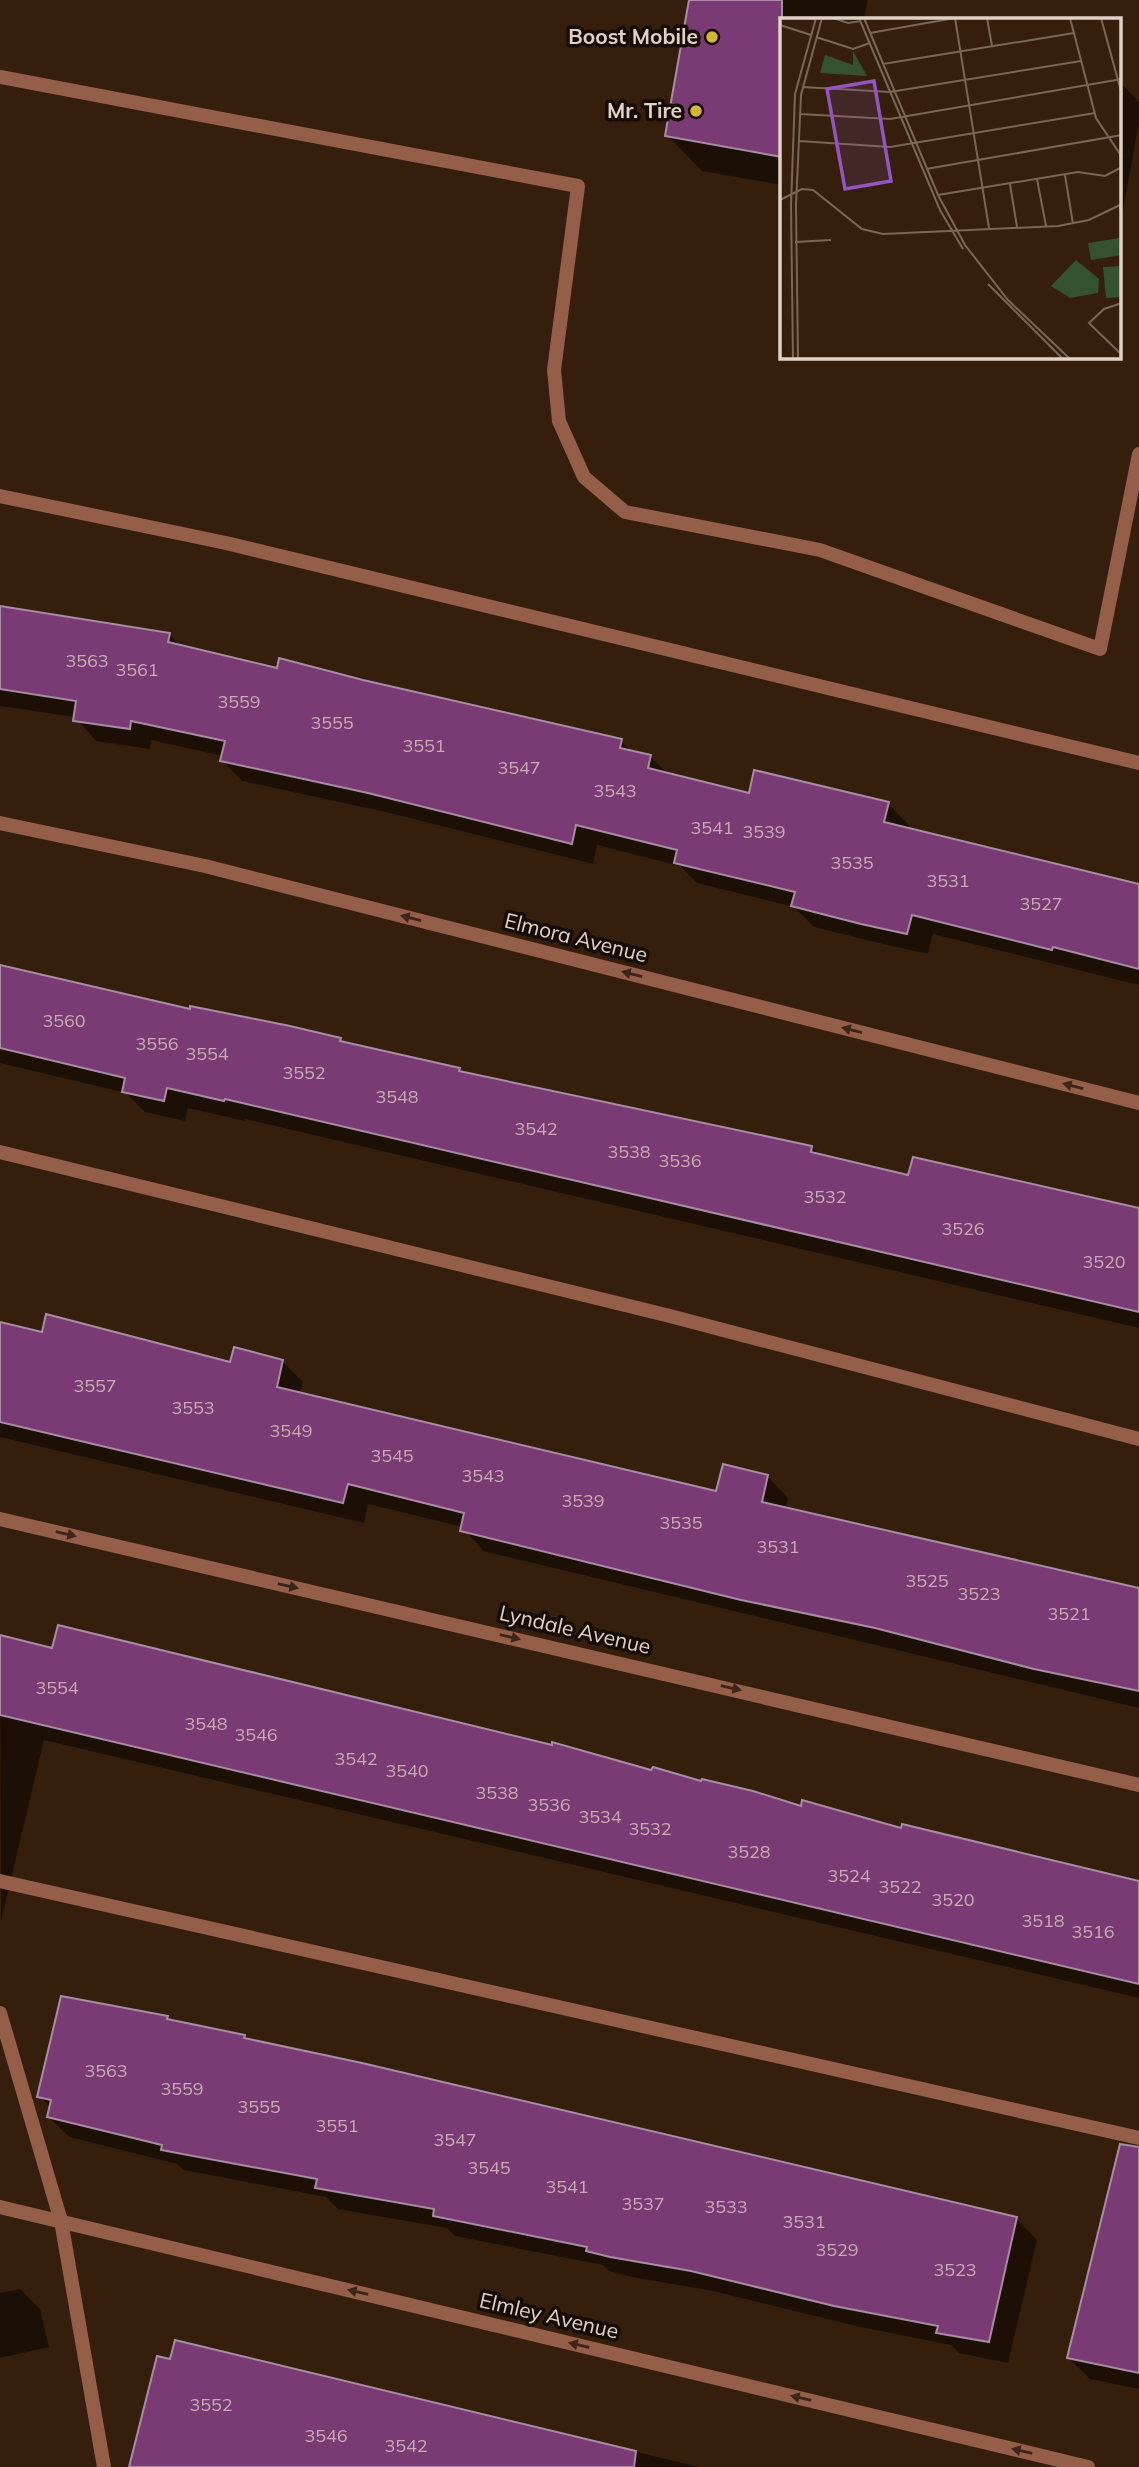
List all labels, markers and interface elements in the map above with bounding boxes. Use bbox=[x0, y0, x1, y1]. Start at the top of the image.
inset map bbox=[780, 18, 1122, 359]
place label: Boost Mobile bbox=[568, 23, 698, 49]
marker: Boost Mobile bbox=[704, 29, 720, 45]
place label: Mr. Tire bbox=[607, 97, 682, 123]
marker: Mr. Tire bbox=[688, 103, 704, 119]
house number: 3563 bbox=[65, 649, 109, 672]
house number: 3561 bbox=[115, 658, 159, 681]
house number: 3559 bbox=[217, 690, 261, 713]
house number: 3555 bbox=[310, 711, 354, 734]
house number: 3551 bbox=[402, 734, 446, 757]
house number: 3547 bbox=[497, 756, 541, 779]
house number: 3543 bbox=[593, 779, 637, 802]
house number: 3541 bbox=[690, 816, 734, 839]
house number: 3539 bbox=[742, 820, 786, 843]
house number: 3535 bbox=[830, 851, 874, 874]
house number: 3531 bbox=[926, 869, 970, 892]
house number: 3527 bbox=[1019, 892, 1063, 915]
street label: Elmora Avenue bbox=[502, 907, 650, 967]
one-way arrow bbox=[400, 912, 422, 923]
one-way arrow bbox=[621, 968, 643, 979]
house number: 3560 bbox=[42, 1009, 86, 1032]
one-way arrow bbox=[841, 1024, 863, 1035]
house number: 3556 bbox=[135, 1032, 179, 1055]
house number: 3554 bbox=[185, 1042, 229, 1065]
house number: 3552 bbox=[282, 1061, 326, 1084]
one-way arrow bbox=[1062, 1080, 1084, 1091]
house number: 3548 bbox=[375, 1085, 419, 1108]
house number: 3542 bbox=[514, 1117, 558, 1140]
house number: 3538 bbox=[607, 1140, 651, 1163]
house number: 3536 bbox=[658, 1149, 702, 1172]
house number: 3532 bbox=[803, 1185, 847, 1208]
house number: 3526 bbox=[941, 1217, 985, 1240]
house number: 3520 bbox=[1082, 1250, 1126, 1273]
house number: 3557 bbox=[73, 1374, 117, 1397]
house number: 3553 bbox=[171, 1396, 215, 1419]
house number: 3549 bbox=[269, 1419, 313, 1442]
house number: 3545 bbox=[370, 1444, 414, 1467]
house number: 3543 bbox=[461, 1464, 505, 1487]
house number: 3539 bbox=[561, 1489, 605, 1512]
house number: 3535 bbox=[659, 1511, 703, 1534]
one-way arrow bbox=[56, 1529, 78, 1540]
house number: 3531 bbox=[756, 1535, 800, 1558]
house number: 3525 bbox=[905, 1569, 949, 1592]
one-way arrow bbox=[277, 1580, 299, 1591]
house number: 3523 bbox=[957, 1582, 1001, 1605]
street label: Lyndale Avenue bbox=[497, 1599, 653, 1659]
house number: 3521 bbox=[1047, 1602, 1091, 1625]
one-way arrow bbox=[499, 1632, 521, 1643]
house number: 3554 bbox=[35, 1676, 79, 1699]
one-way arrow bbox=[721, 1683, 743, 1694]
house number: 3548 bbox=[184, 1712, 228, 1735]
house number: 3546 bbox=[234, 1723, 278, 1746]
house number: 3542 bbox=[334, 1747, 378, 1770]
house number: 3540 bbox=[385, 1759, 429, 1782]
house number: 3538 bbox=[475, 1781, 519, 1804]
house number: 3536 bbox=[527, 1793, 571, 1816]
house number: 3534 bbox=[578, 1805, 622, 1828]
house number: 3532 bbox=[628, 1817, 672, 1840]
house number: 3528 bbox=[727, 1840, 771, 1863]
house number: 3524 bbox=[827, 1864, 871, 1887]
house number: 3522 bbox=[878, 1875, 922, 1898]
house number: 3520 bbox=[931, 1888, 975, 1911]
house number: 3518 bbox=[1021, 1909, 1065, 1932]
house number: 3516 bbox=[1071, 1920, 1115, 1943]
house number: 3563 bbox=[84, 2059, 128, 2082]
house number: 3559 bbox=[160, 2077, 204, 2100]
house number: 3555 bbox=[237, 2095, 281, 2118]
house number: 3551 bbox=[315, 2114, 359, 2137]
house number: 3547 bbox=[433, 2128, 477, 2151]
house number: 3545 bbox=[467, 2156, 511, 2179]
house number: 3541 bbox=[545, 2175, 589, 2198]
house number: 3537 bbox=[621, 2192, 665, 2215]
house number: 3533 bbox=[704, 2195, 748, 2218]
house number: 3531 bbox=[782, 2210, 826, 2233]
house number: 3529 bbox=[815, 2238, 859, 2261]
house number: 3523 bbox=[933, 2258, 977, 2281]
one-way arrow bbox=[347, 2286, 369, 2297]
street label: Elmley Avenue bbox=[477, 2286, 621, 2344]
one-way arrow bbox=[568, 2339, 590, 2350]
one-way arrow bbox=[790, 2392, 812, 2403]
house number: 3552 bbox=[189, 2393, 233, 2416]
house number: 3546 bbox=[304, 2424, 348, 2447]
house number: 3542 bbox=[384, 2434, 428, 2457]
one-way arrow bbox=[1011, 2445, 1033, 2456]

